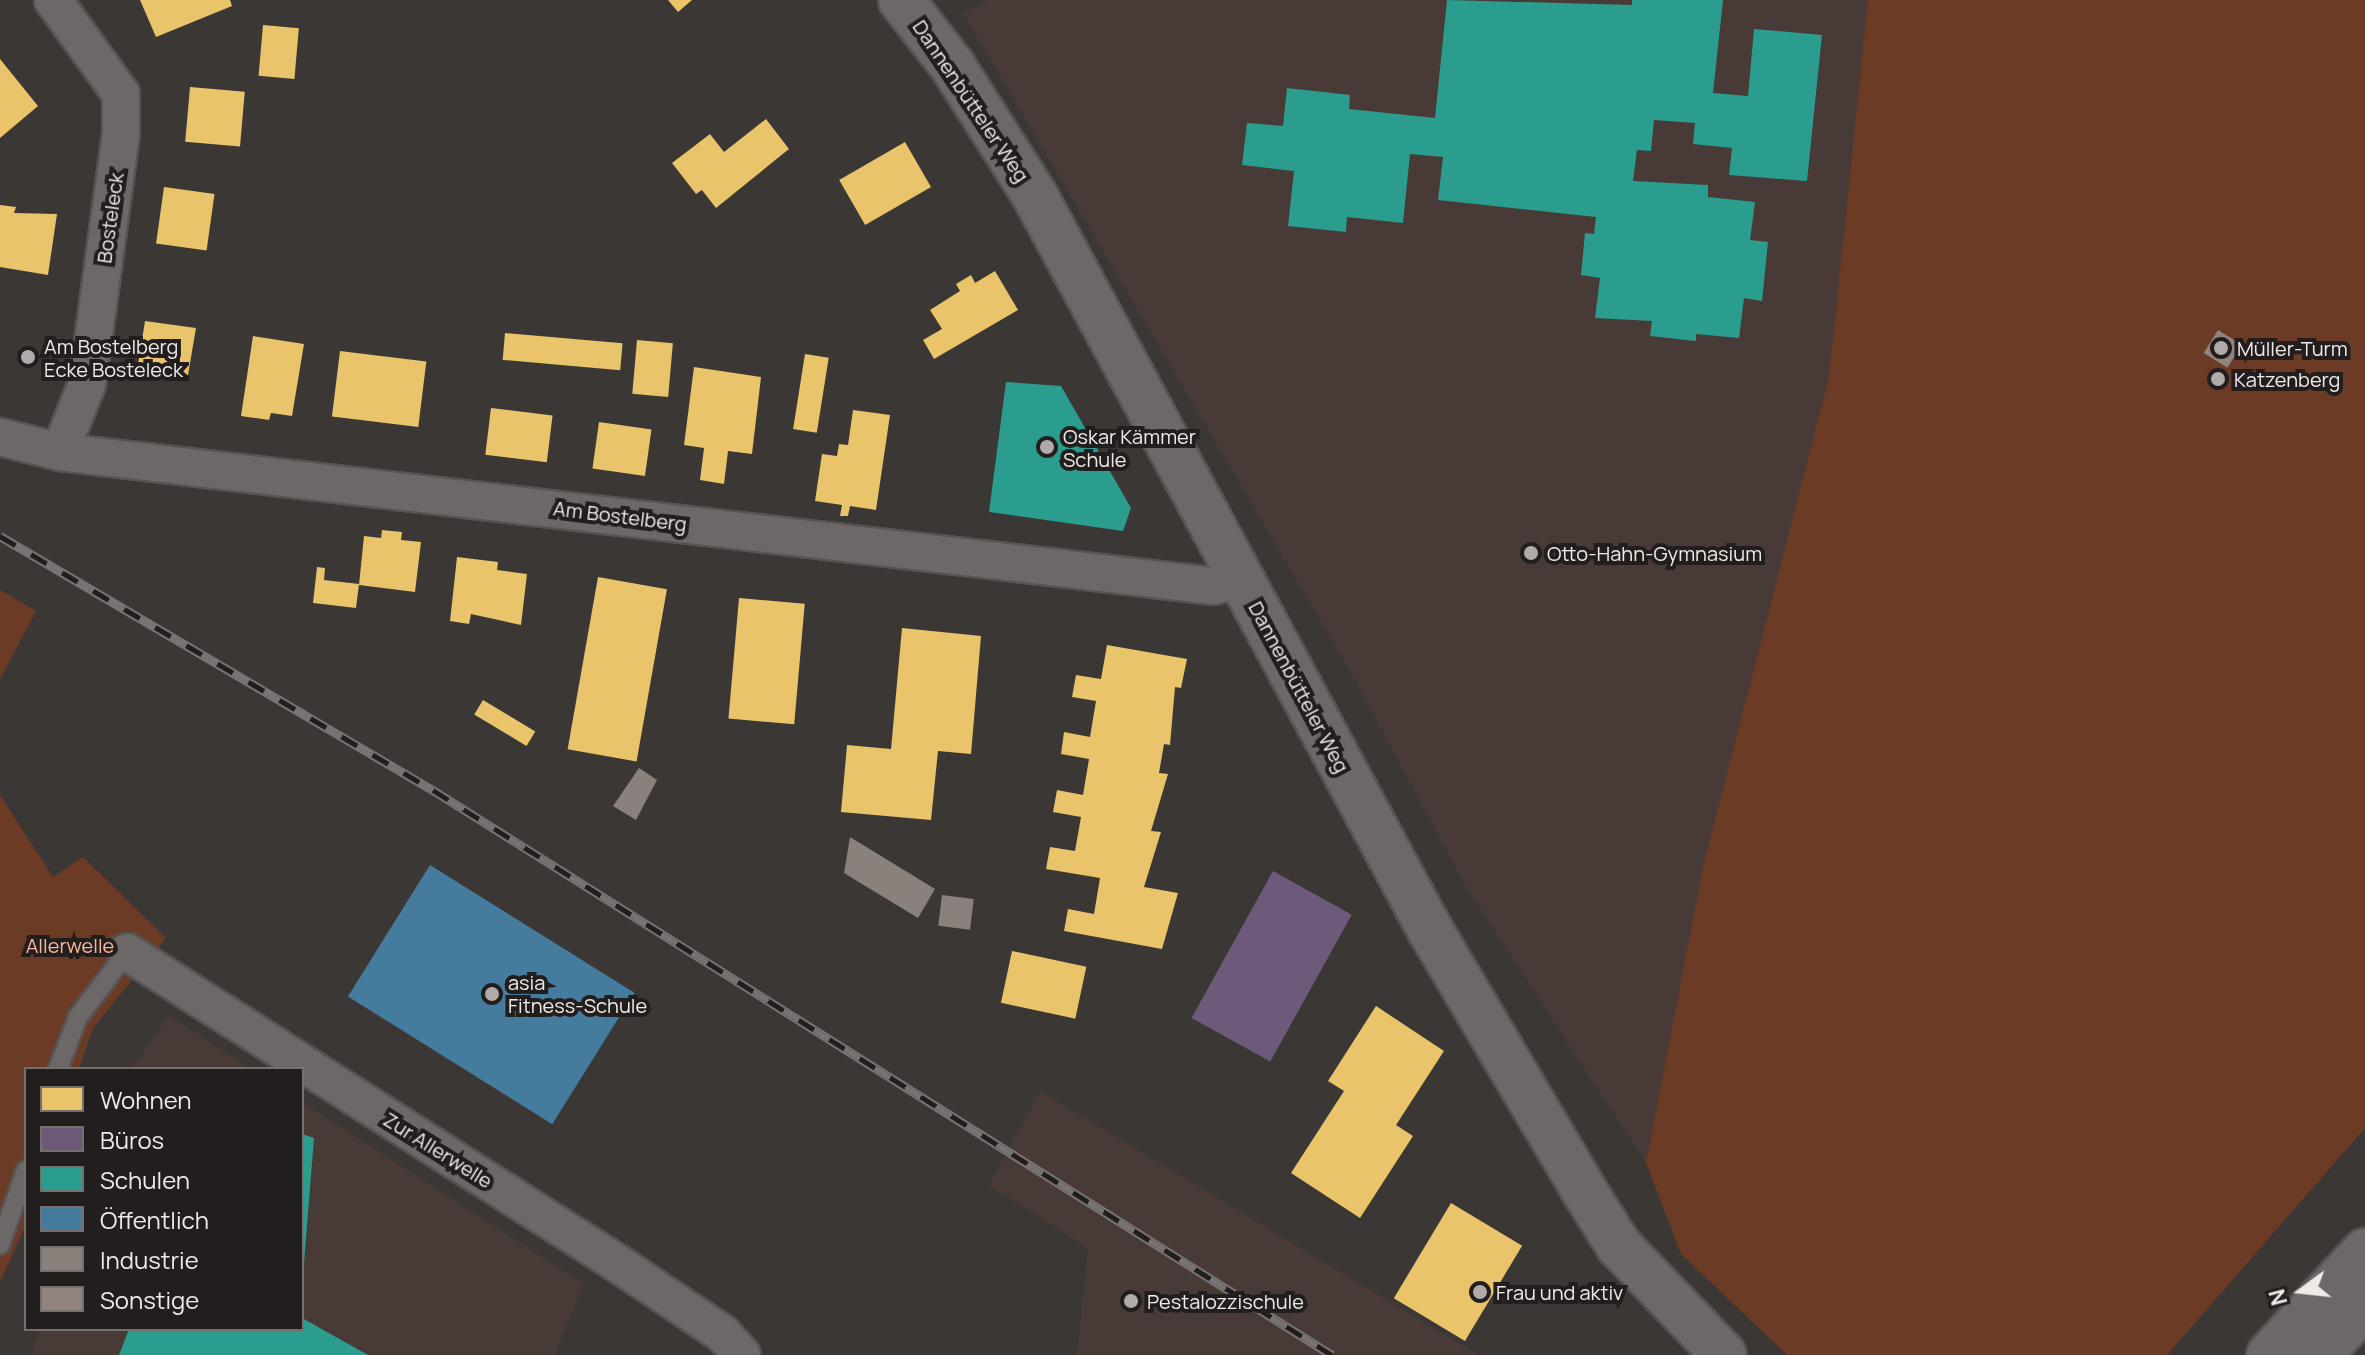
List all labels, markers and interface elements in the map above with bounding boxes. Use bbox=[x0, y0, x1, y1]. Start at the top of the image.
street label: Dannenbütteler Weg bbox=[908, 15, 1034, 187]
street label: Bosteleck bbox=[92, 171, 128, 265]
place label: Am Bostelberg Ecke Bosteleck bbox=[44, 334, 183, 381]
place label: Müller-Turm bbox=[2237, 336, 2348, 360]
marker: Müller-Turm bbox=[2212, 339, 2230, 357]
marker: Am Bostelberg Ecke Bosteleck bbox=[19, 348, 37, 366]
place label: Katzenberg bbox=[2234, 367, 2340, 391]
marker: Katzenberg bbox=[2209, 370, 2227, 388]
place label: Oskar Kämmer Schule bbox=[1063, 424, 1196, 471]
marker: Oskar Kämmer Schule bbox=[1038, 438, 1056, 456]
street label: Am Bostelberg bbox=[552, 496, 688, 536]
place label: Otto-Hahn-Gymnasium bbox=[1547, 541, 1762, 565]
marker: Otto-Hahn-Gymnasium bbox=[1522, 544, 1540, 562]
street label: Dannenbütteler Weg bbox=[1244, 597, 1354, 777]
park label: Allerwelle bbox=[26, 933, 114, 957]
place label: asia Fitness-Schule bbox=[508, 970, 647, 1017]
marker: asia Fitness-Schule bbox=[483, 985, 501, 1003]
legend bbox=[24, 1067, 304, 1331]
text: Wohnen bbox=[100, 1083, 192, 1116]
street label: Zur Allerwelle bbox=[379, 1107, 497, 1193]
text: Büros bbox=[100, 1123, 164, 1156]
text: Schulen bbox=[100, 1163, 190, 1196]
text: Öffentlich bbox=[100, 1203, 209, 1236]
text: Industrie bbox=[100, 1243, 199, 1276]
north arrow bbox=[2261, 1251, 2341, 1331]
place label: Frau und aktiv bbox=[1496, 1280, 1623, 1304]
text: Sonstige bbox=[100, 1283, 199, 1316]
marker: Frau und aktiv bbox=[1471, 1283, 1489, 1301]
text: N bbox=[2261, 1286, 2294, 1309]
place label: Pestalozzischule bbox=[1147, 1289, 1304, 1313]
marker: Pestalozzischule bbox=[1122, 1292, 1140, 1310]

